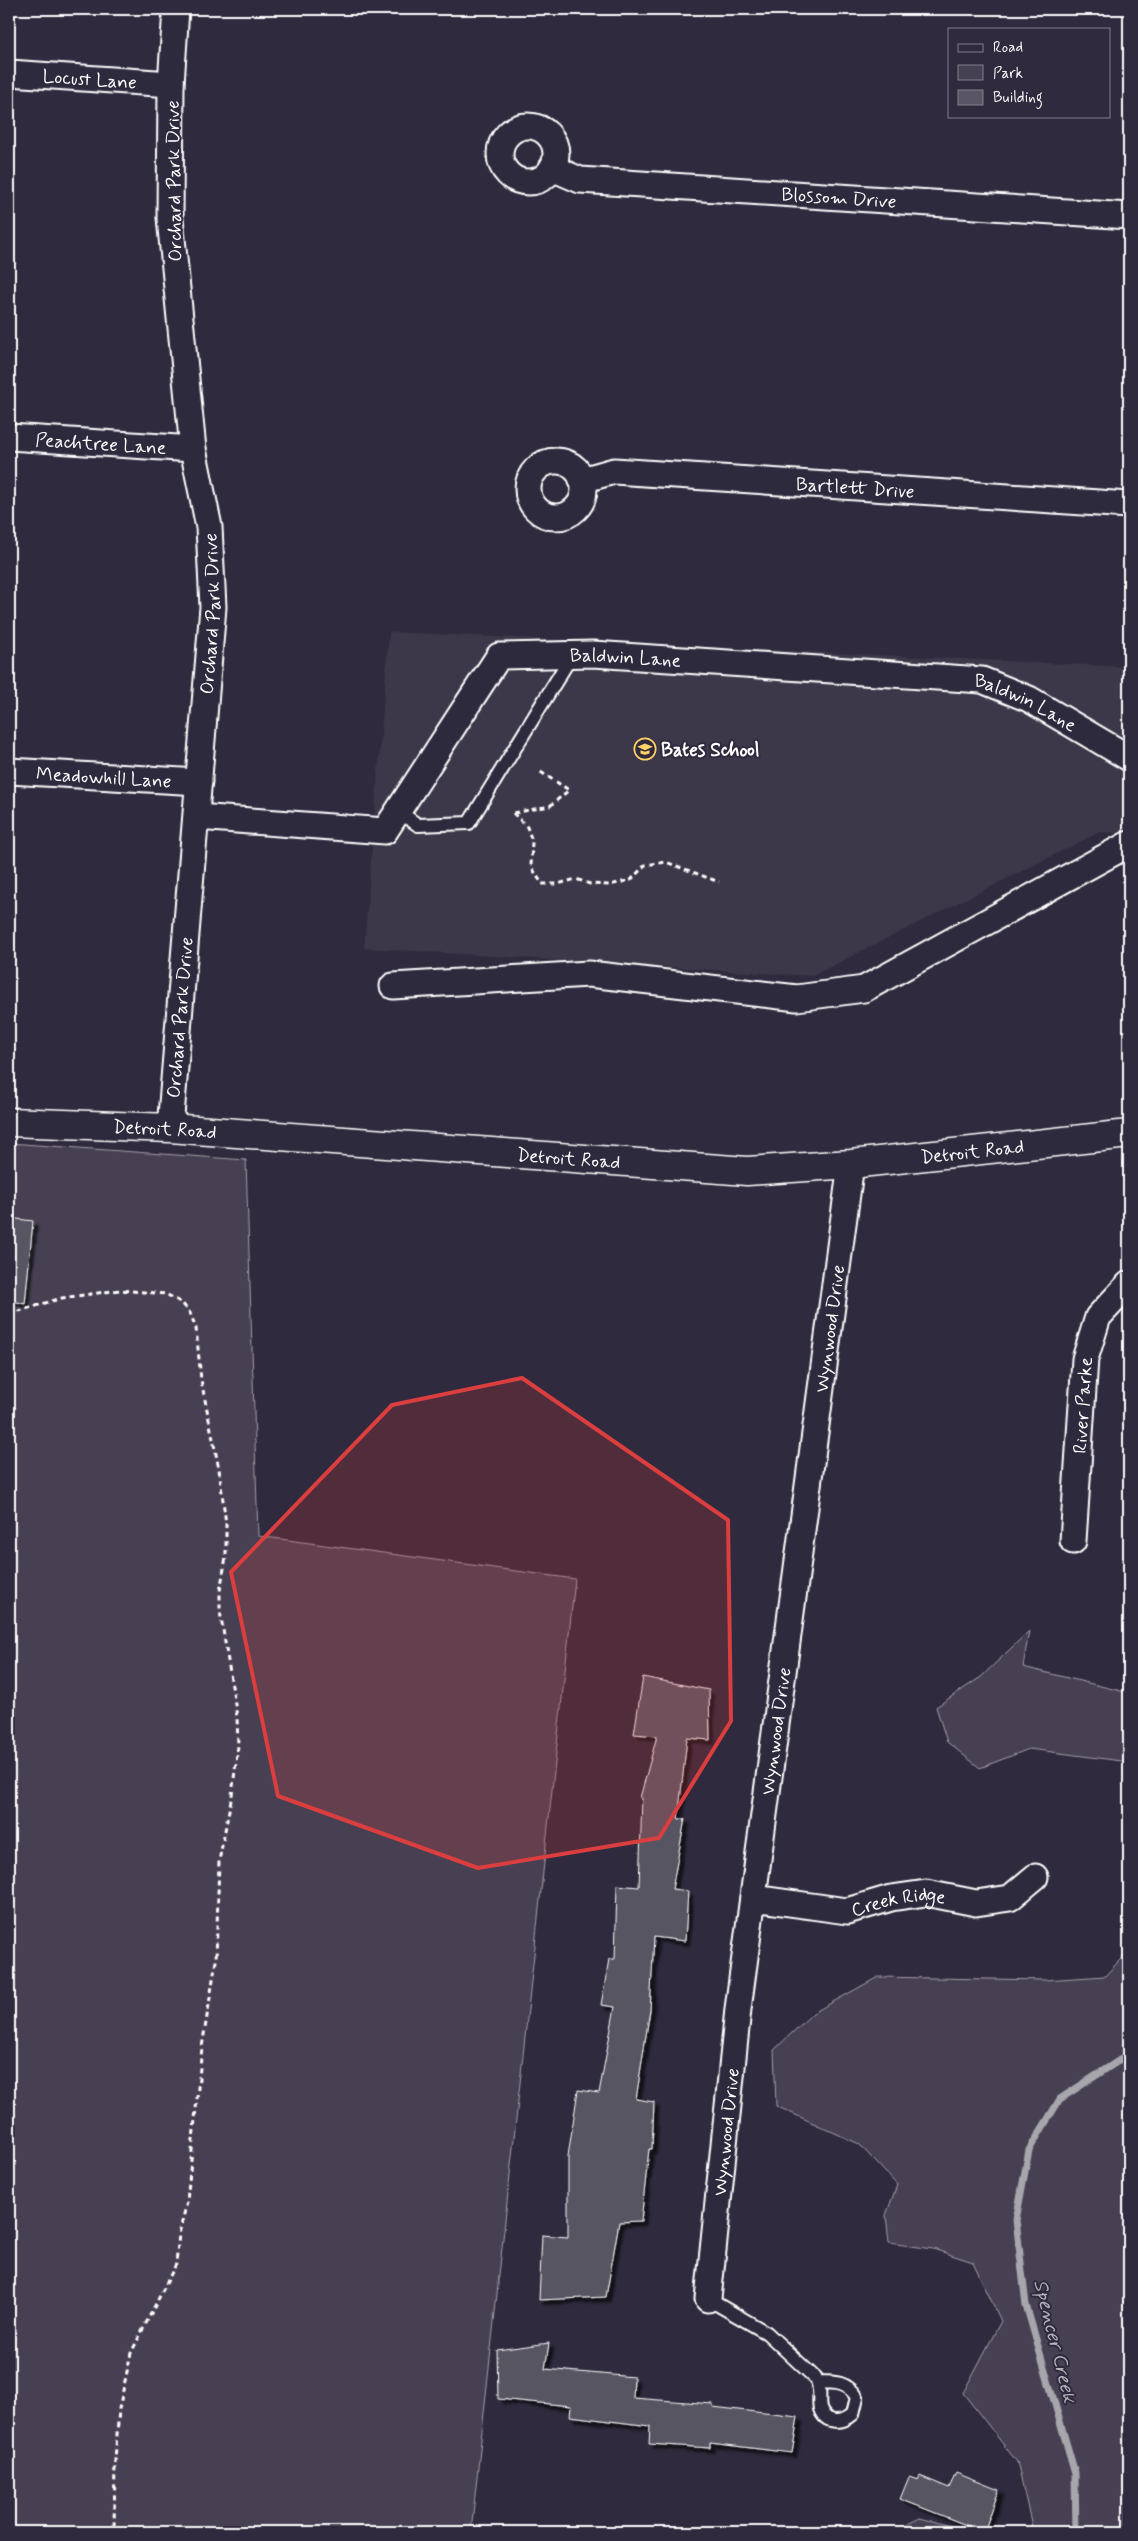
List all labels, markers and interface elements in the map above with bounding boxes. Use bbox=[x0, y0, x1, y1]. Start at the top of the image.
legend bbox=[948, 28, 1110, 118]
text: Road bbox=[993, 38, 1023, 58]
street label: Locust Lane bbox=[42, 64, 138, 96]
text: Park bbox=[993, 64, 1023, 84]
text: Building bbox=[993, 88, 1043, 109]
street label: Orchard Park Drive bbox=[161, 100, 188, 262]
street label: Blossom Drive bbox=[781, 182, 897, 215]
street label: Peachtree Lane bbox=[35, 428, 167, 461]
street label: Bartlett Drive bbox=[795, 472, 915, 505]
street label: Orchard Park Drive bbox=[195, 532, 227, 695]
street label: Baldwin Lane bbox=[570, 643, 682, 674]
street label: Baldwin Lane bbox=[974, 669, 1081, 738]
school or university icon: Bates School bbox=[633, 737, 657, 761]
place label: Bates School bbox=[661, 738, 760, 763]
street label: Meadowhill Lane bbox=[35, 762, 172, 794]
street label: Orchard Park Drive bbox=[162, 936, 200, 1099]
street label: Detroit Road bbox=[113, 1115, 217, 1145]
street label: Detroit Road bbox=[920, 1134, 1025, 1170]
street label: Detroit Road bbox=[516, 1143, 621, 1176]
street label: Wynwood Drive bbox=[810, 1263, 851, 1394]
street label: River Parke bbox=[1068, 1356, 1099, 1454]
street label: Wynwood Drive bbox=[756, 1666, 798, 1797]
street label: Creek Ridge bbox=[848, 1882, 948, 1923]
street label: Wynwood Drive bbox=[708, 2067, 746, 2197]
water label: Spencer Creek bbox=[1026, 2277, 1083, 2407]

